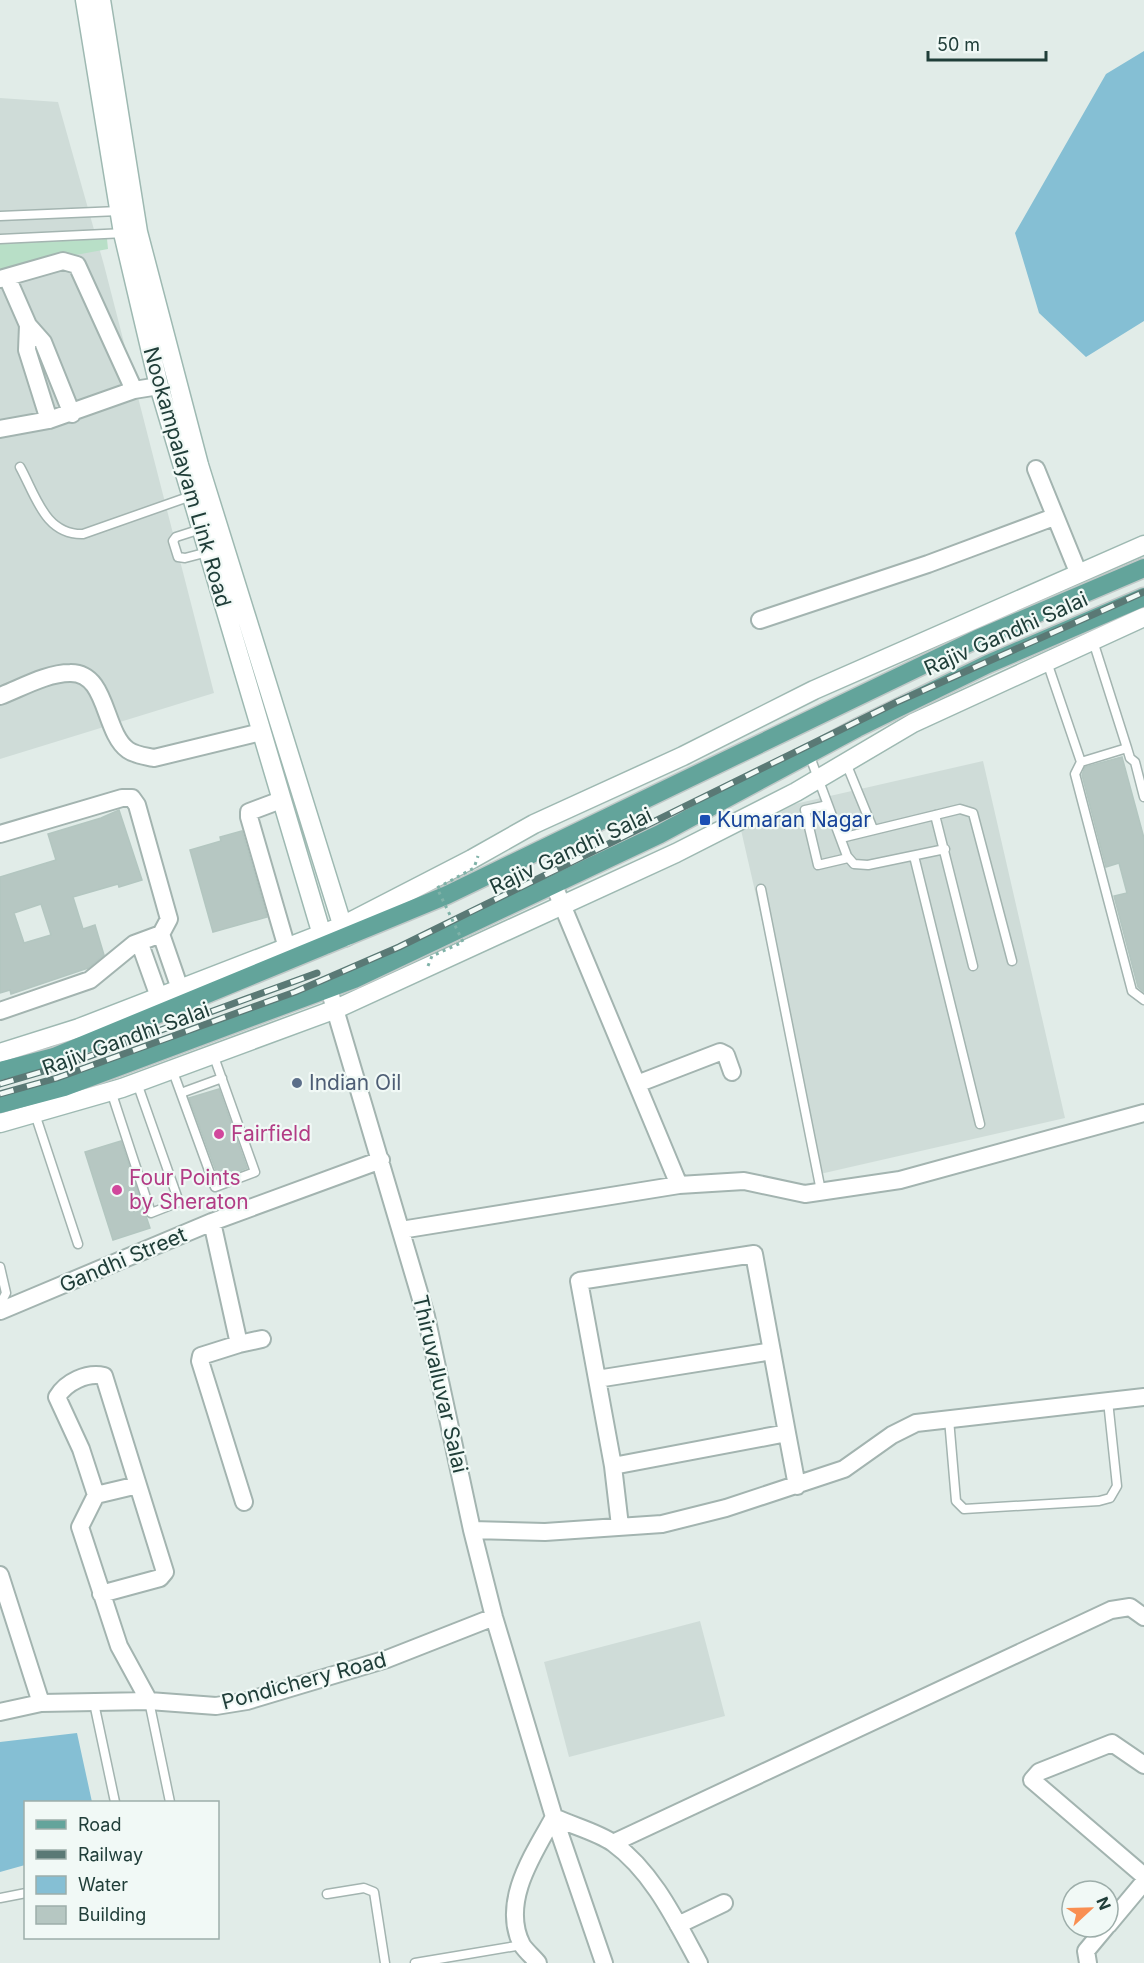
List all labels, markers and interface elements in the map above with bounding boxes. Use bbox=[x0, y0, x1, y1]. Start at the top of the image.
scale bar bbox=[928, 24, 1046, 62]
text: 50 m bbox=[937, 34, 980, 55]
street label: Nookampalayam Link Road bbox=[138, 344, 237, 610]
street label: Rajiv Gandhi Salai bbox=[920, 586, 1091, 681]
street label: Rajiv Gandhi Salai bbox=[486, 802, 656, 899]
place label: Kumaran Nagar bbox=[717, 807, 871, 832]
marker: Kumaran Nagar bbox=[698, 813, 712, 827]
street label: Rajiv Gandhi Salai bbox=[39, 997, 213, 1080]
place label: Indian Oil bbox=[309, 1070, 401, 1095]
marker: Indian Oil bbox=[290, 1076, 304, 1090]
place label: Fairfield bbox=[231, 1121, 311, 1146]
marker: Fairfield bbox=[212, 1127, 226, 1141]
place label: Four Points by Sheraton bbox=[129, 1165, 249, 1214]
marker: Four Points by Sheraton bbox=[110, 1183, 124, 1197]
street label: Gandhi Street bbox=[56, 1222, 190, 1297]
street label: Thiruvalluvar Salai bbox=[408, 1292, 473, 1475]
street label: Pondichery Road bbox=[219, 1647, 389, 1715]
legend bbox=[24, 1801, 219, 1939]
text: Road bbox=[78, 1814, 121, 1835]
text: Railway bbox=[78, 1844, 143, 1865]
text: Water bbox=[78, 1874, 128, 1895]
north arrow bbox=[1060, 1879, 1120, 1939]
text: N bbox=[1092, 1894, 1115, 1913]
text: Building bbox=[78, 1904, 146, 1925]

